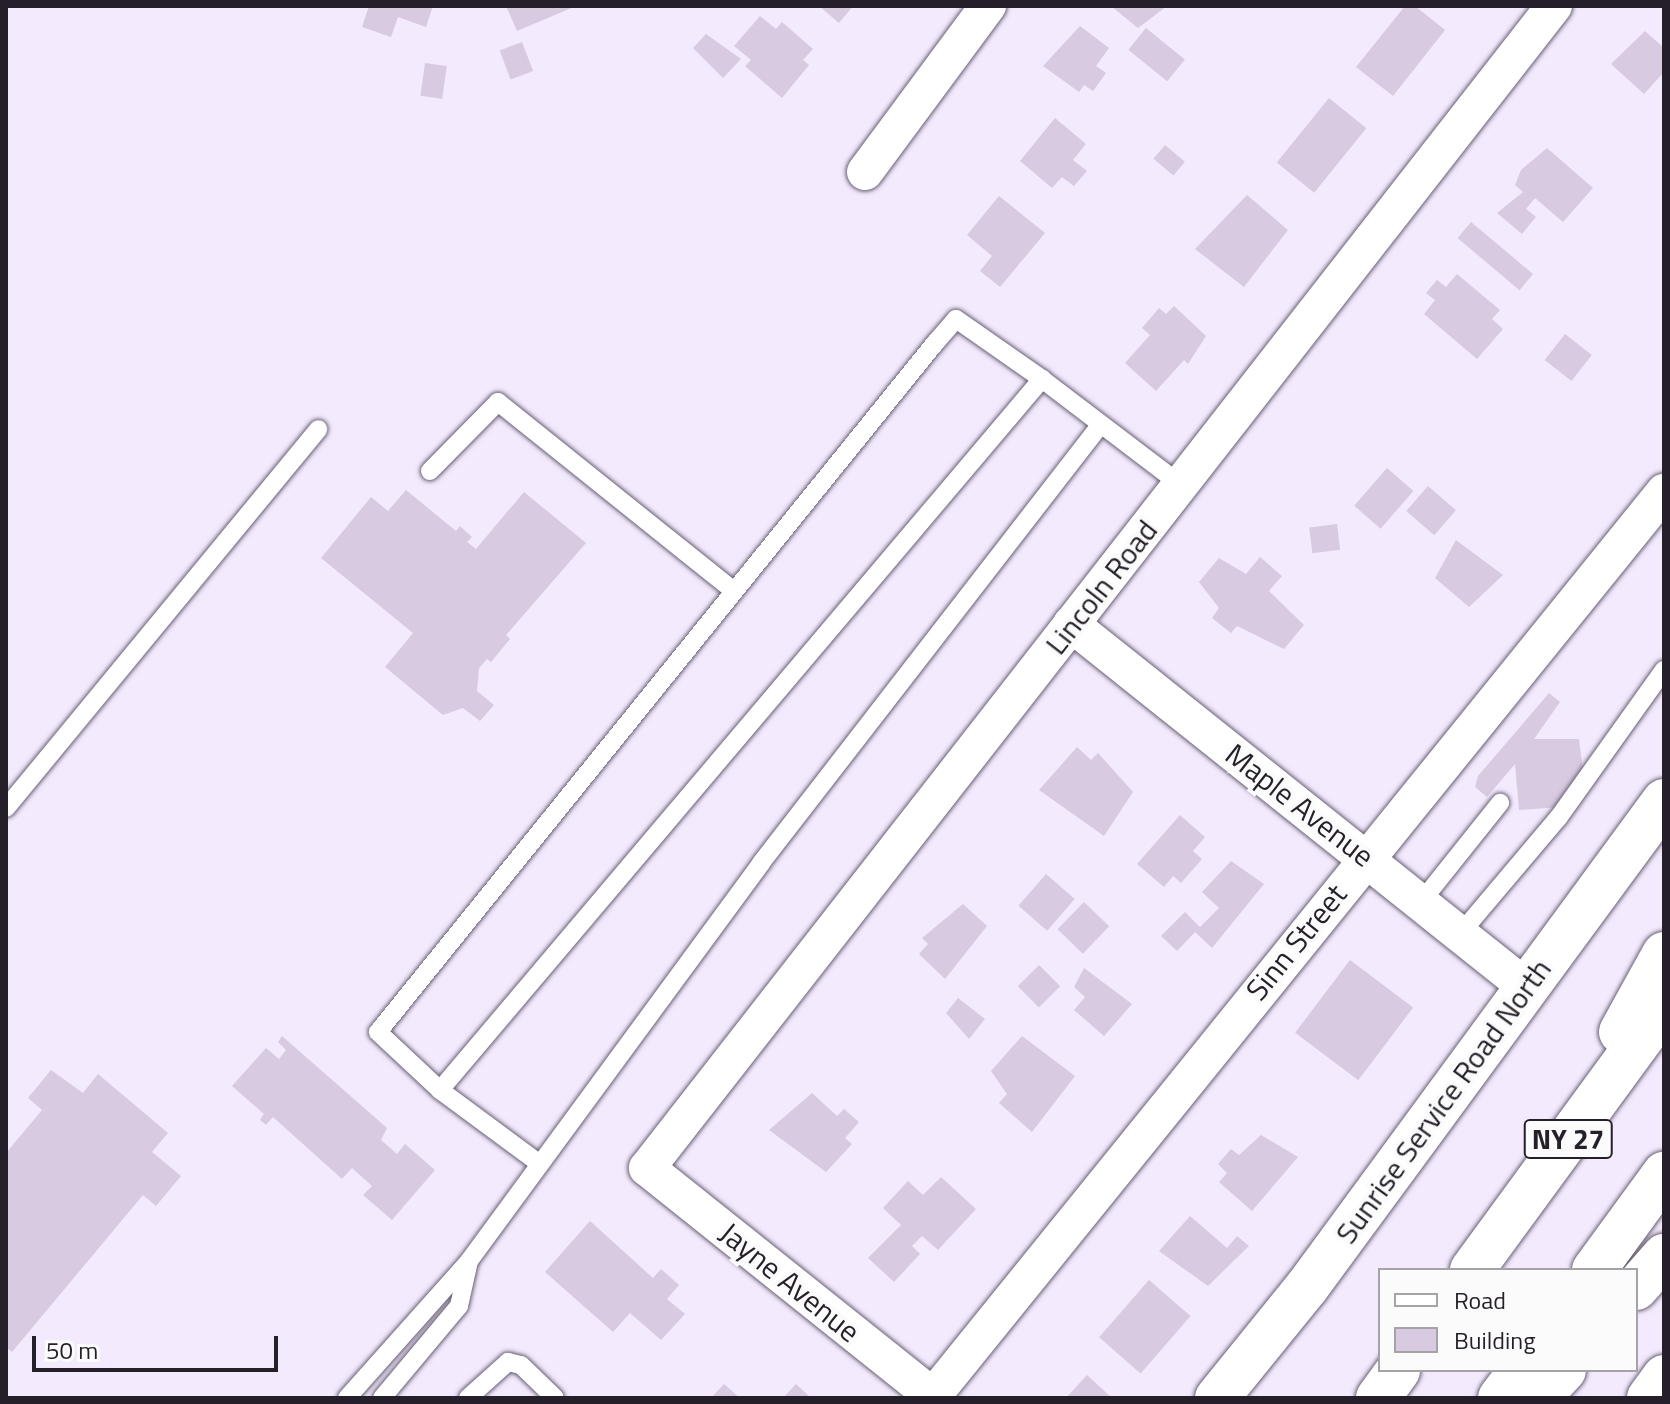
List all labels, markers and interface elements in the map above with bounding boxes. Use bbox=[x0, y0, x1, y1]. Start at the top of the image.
street label: Lincoln Road bbox=[1037, 513, 1165, 661]
street label: Maple Avenue bbox=[1219, 736, 1381, 874]
street label: Sinn Street bbox=[1238, 877, 1354, 1007]
street label: Sunrise Service Road North bbox=[1328, 952, 1558, 1250]
road number: NY 27 bbox=[1522, 1115, 1614, 1163]
street label: Jayne Avenue bbox=[713, 1215, 867, 1349]
legend bbox=[1378, 1268, 1638, 1372]
text: Road bbox=[1454, 1282, 1506, 1318]
scale bar bbox=[36, 1320, 282, 1370]
text: Building bbox=[1454, 1322, 1536, 1358]
text: 50 m bbox=[46, 1332, 98, 1368]

